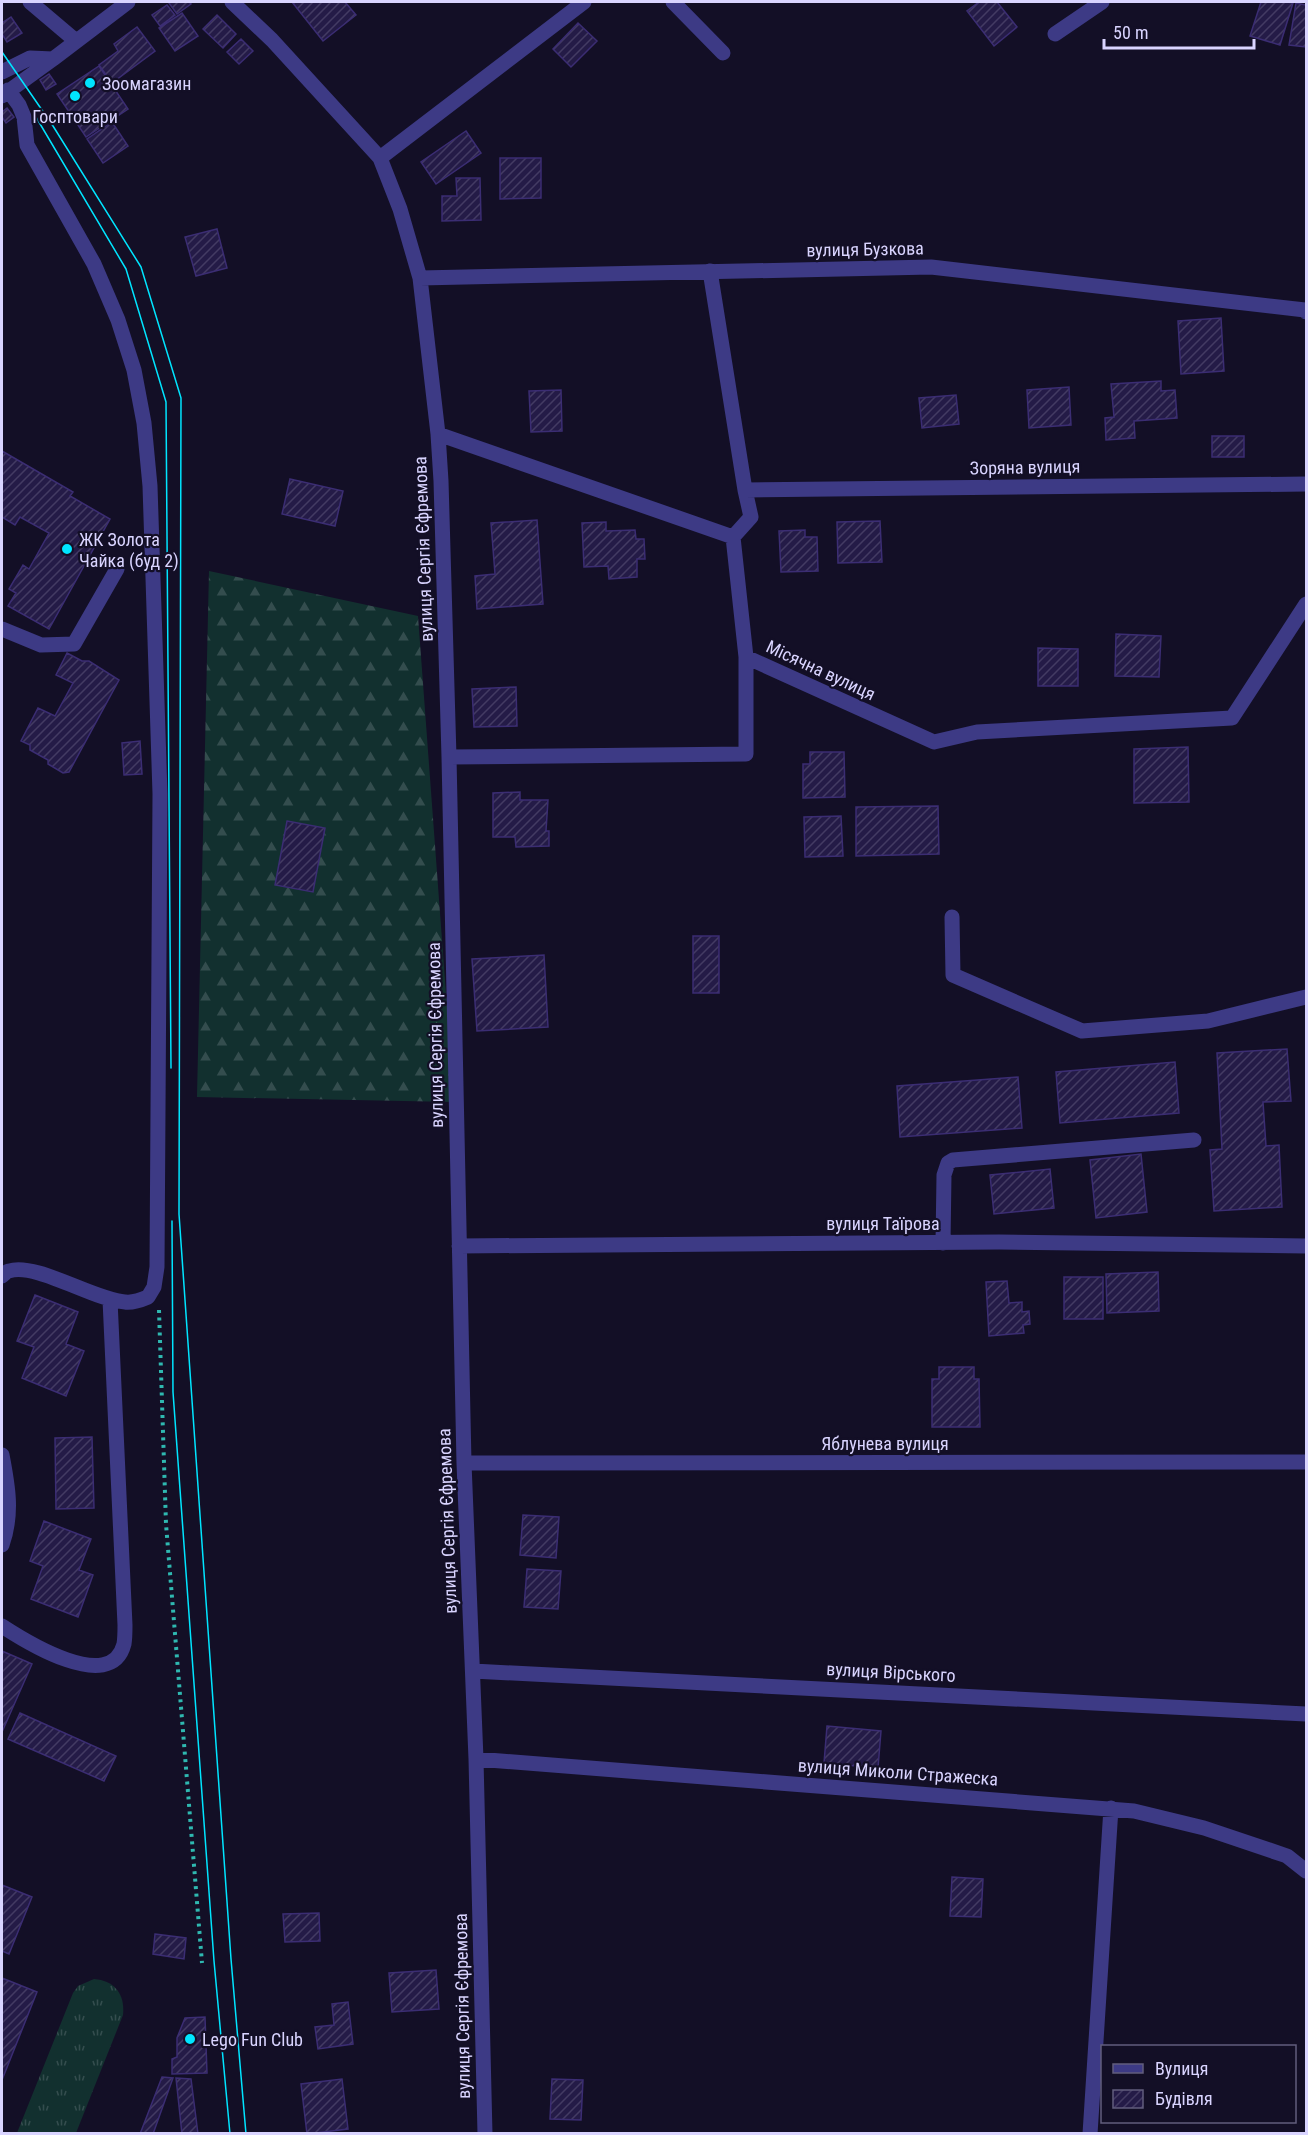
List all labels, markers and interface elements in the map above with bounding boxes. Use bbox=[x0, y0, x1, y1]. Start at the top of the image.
scale bar bbox=[1104, 12, 1254, 50]
text: 50 m bbox=[1113, 22, 1148, 43]
place label: Зоомагазин bbox=[102, 73, 191, 94]
marker: Зоомагазин bbox=[83, 76, 97, 90]
marker: Госптовари bbox=[68, 89, 82, 103]
place label: Госптовари bbox=[32, 106, 118, 127]
street label: вулиця Бузкова bbox=[806, 237, 924, 261]
street label: вулиця Сергія Єфремова bbox=[409, 456, 437, 642]
street label: Зоряна вулиця bbox=[970, 456, 1080, 478]
place label: ЖК Золота Чайка (буд 2) bbox=[79, 529, 179, 572]
marker: ЖК Золота Чайка (буд 2) bbox=[60, 542, 74, 556]
street label: Місячна вулиця bbox=[763, 636, 879, 704]
street label: вулиця Сергія Єфремова bbox=[423, 942, 447, 1128]
street label: вулиця Таїрова bbox=[826, 1213, 940, 1234]
street label: вулиця Сергія Єфремова bbox=[433, 1428, 461, 1614]
street label: Яблунева вулиця bbox=[821, 1433, 949, 1454]
street label: вулиця Вірського bbox=[826, 1658, 956, 1686]
street label: вулиця Миколи Стражеска bbox=[797, 1755, 999, 1789]
street label: вулиця Сергія Єфремова bbox=[450, 1913, 474, 2099]
place label: Lego Fun Club bbox=[202, 2029, 303, 2050]
marker: Lego Fun Club bbox=[183, 2032, 197, 2046]
legend bbox=[1101, 2045, 1296, 2123]
text: Вулиця bbox=[1155, 2058, 1209, 2079]
text: Будівля bbox=[1155, 2088, 1213, 2109]

